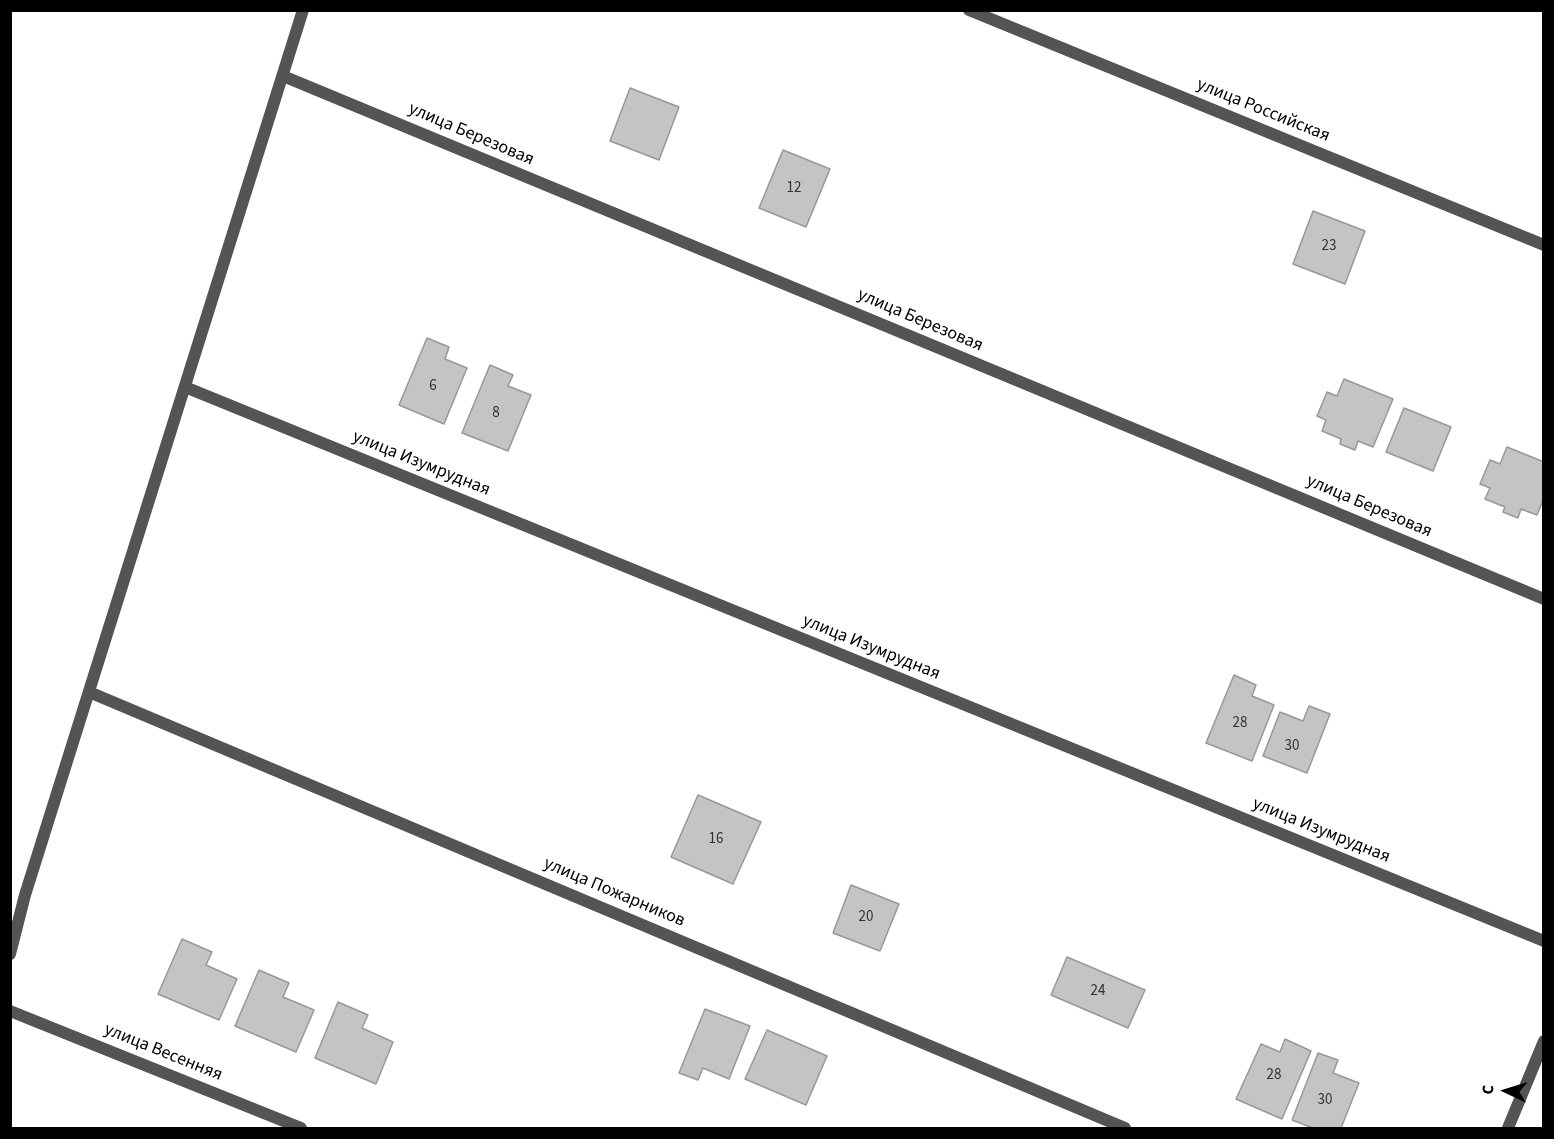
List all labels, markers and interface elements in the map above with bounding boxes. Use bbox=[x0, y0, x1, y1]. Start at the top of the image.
street label: улица Российская bbox=[1193, 74, 1333, 148]
street label: улица Березовая bbox=[405, 99, 537, 171]
house number: 12 bbox=[787, 180, 801, 198]
house number: 23 bbox=[1322, 238, 1336, 256]
street label: улица Березовая bbox=[854, 285, 986, 357]
house number: 6 bbox=[429, 378, 437, 396]
house number: 8 bbox=[492, 405, 500, 423]
street label: улица Изумрудная bbox=[349, 426, 493, 502]
street label: улица Березовая bbox=[1303, 471, 1435, 543]
street label: улица Изумрудная bbox=[799, 610, 943, 686]
house number: 28 bbox=[1233, 715, 1247, 733]
house number: 30 bbox=[1285, 738, 1299, 756]
street label: улица Изумрудная bbox=[1249, 793, 1393, 869]
house number: 16 bbox=[709, 831, 723, 849]
street label: улица Пожарников bbox=[540, 854, 688, 932]
house number: 20 bbox=[859, 909, 873, 927]
house number: 24 bbox=[1091, 983, 1105, 1001]
street label: улица Весенняя bbox=[101, 1019, 225, 1087]
north arrow bbox=[1476, 1061, 1536, 1121]
house number: 28 bbox=[1267, 1067, 1281, 1085]
text: С bbox=[1477, 1084, 1499, 1095]
house number: 30 bbox=[1318, 1092, 1332, 1110]

